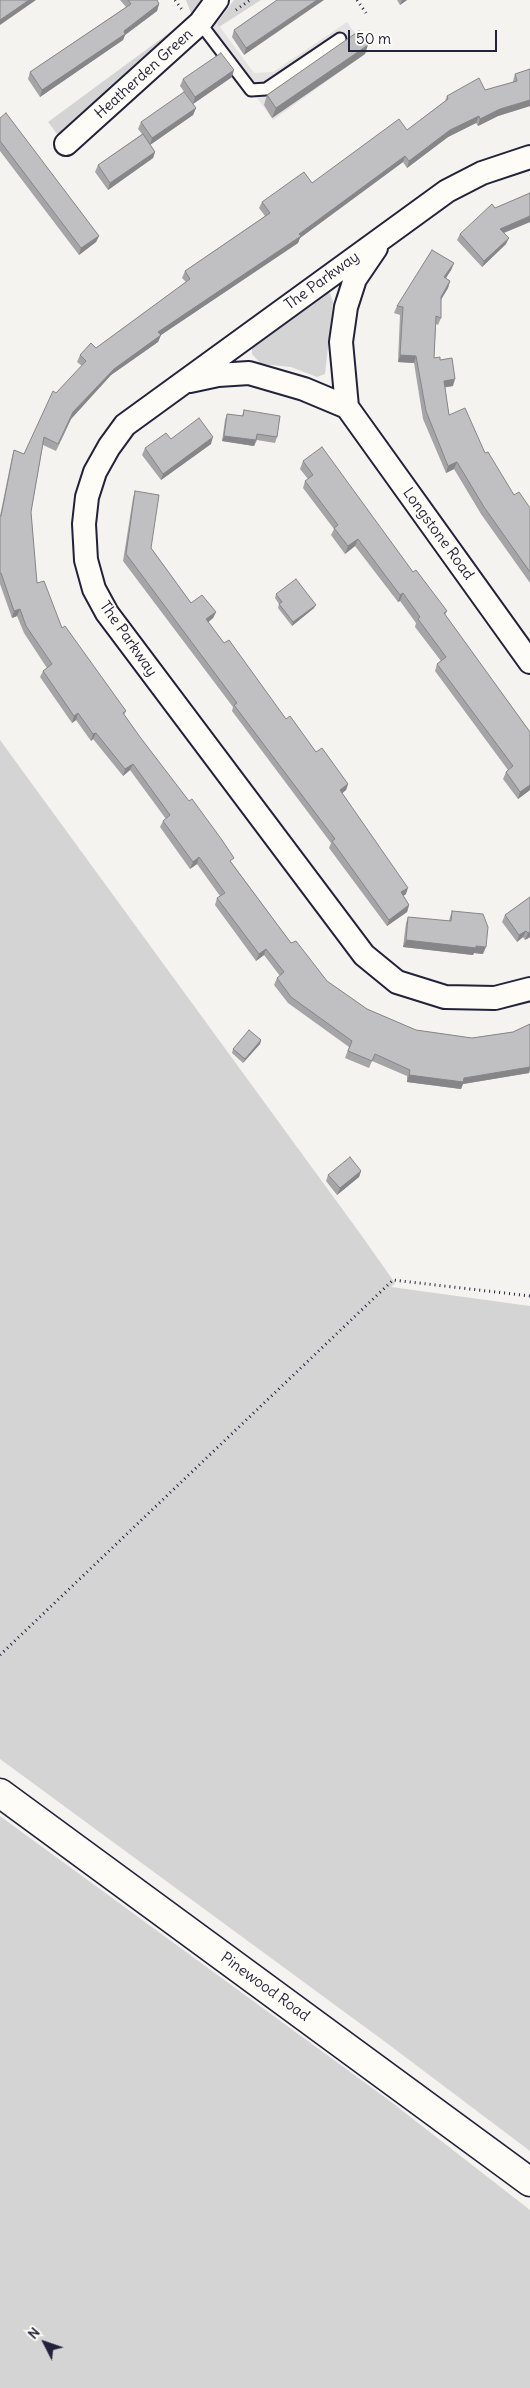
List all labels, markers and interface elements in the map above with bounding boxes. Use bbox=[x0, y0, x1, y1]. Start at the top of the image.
scale bar bbox=[350, 20, 499, 52]
street label: Heatherden Green bbox=[91, 25, 197, 123]
text: 50 m bbox=[356, 29, 391, 48]
street label: The Parkway bbox=[281, 248, 363, 314]
street label: Longstone Road bbox=[399, 485, 477, 583]
street label: The Parkway bbox=[95, 598, 161, 680]
street label: Pinewood Road bbox=[217, 1949, 313, 2025]
north arrow bbox=[20, 2318, 70, 2368]
text: N bbox=[24, 2324, 44, 2343]

